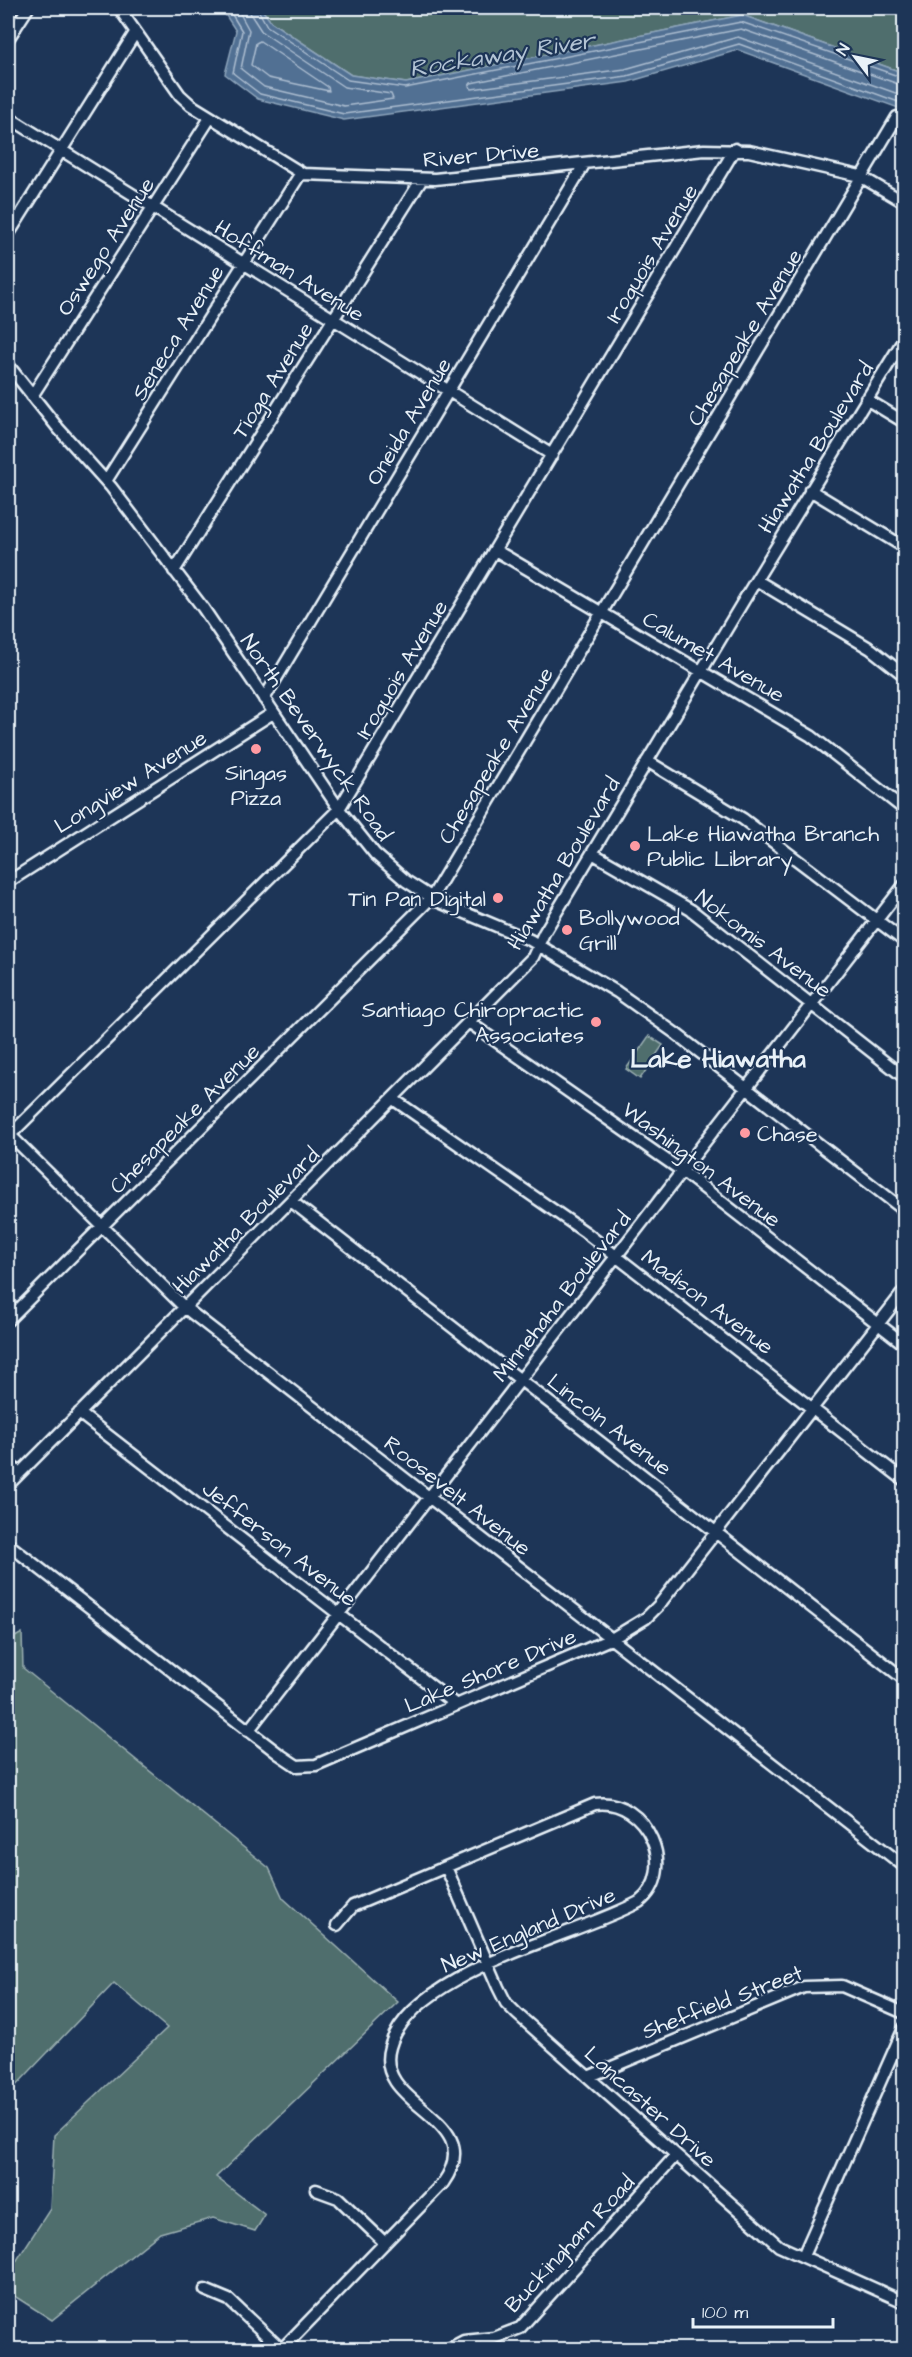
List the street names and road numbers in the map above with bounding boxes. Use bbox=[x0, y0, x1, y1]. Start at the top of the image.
street label: River Drive bbox=[422, 135, 541, 176]
street label: Oswego Avenue bbox=[50, 171, 164, 323]
street label: Iroquois Avenue bbox=[598, 178, 706, 329]
street label: Hoffman Avenue bbox=[208, 213, 370, 330]
street label: Chesapeake Avenue bbox=[680, 243, 811, 432]
street label: Seneca Avenue bbox=[124, 259, 232, 406]
street label: Tioga Avenue bbox=[225, 316, 322, 446]
street label: Oneida Avenue bbox=[359, 352, 460, 491]
street label: Hiawatha Boulevard bbox=[751, 356, 882, 540]
street label: Iroquois Avenue bbox=[348, 594, 456, 745]
street label: Calumet Avenue bbox=[636, 604, 790, 711]
street label: North Beverwyck Road bbox=[232, 628, 399, 848]
street label: Chesapeake Avenue bbox=[431, 661, 562, 850]
street label: Longview Avenue bbox=[49, 723, 214, 843]
street label: Hiawatha Boulevard bbox=[500, 771, 628, 956]
street label: Nokomis Avenue bbox=[688, 883, 838, 1006]
street label: Chesapeake Avenue bbox=[103, 1037, 267, 1201]
street label: Washington Avenue bbox=[614, 1095, 787, 1236]
street label: Hiawatha Boulevard bbox=[165, 1140, 327, 1302]
street label: Minnehaha Boulevard bbox=[486, 1205, 639, 1389]
street label: Madison Avenue bbox=[634, 1242, 780, 1362]
street label: Lincoln Avenue bbox=[540, 1367, 678, 1484]
street label: Roosevelt Avenue bbox=[377, 1429, 537, 1564]
street label: Jefferson Avenue bbox=[195, 1474, 363, 1614]
street label: Lake Shore Drive bbox=[400, 1621, 581, 1722]
street label: New England Drive bbox=[437, 1880, 621, 1982]
street label: Sheffield Street bbox=[638, 1957, 807, 2047]
street label: Lancaster Drive bbox=[577, 2039, 723, 2175]
street label: Buckingham Road bbox=[498, 2168, 643, 2321]

